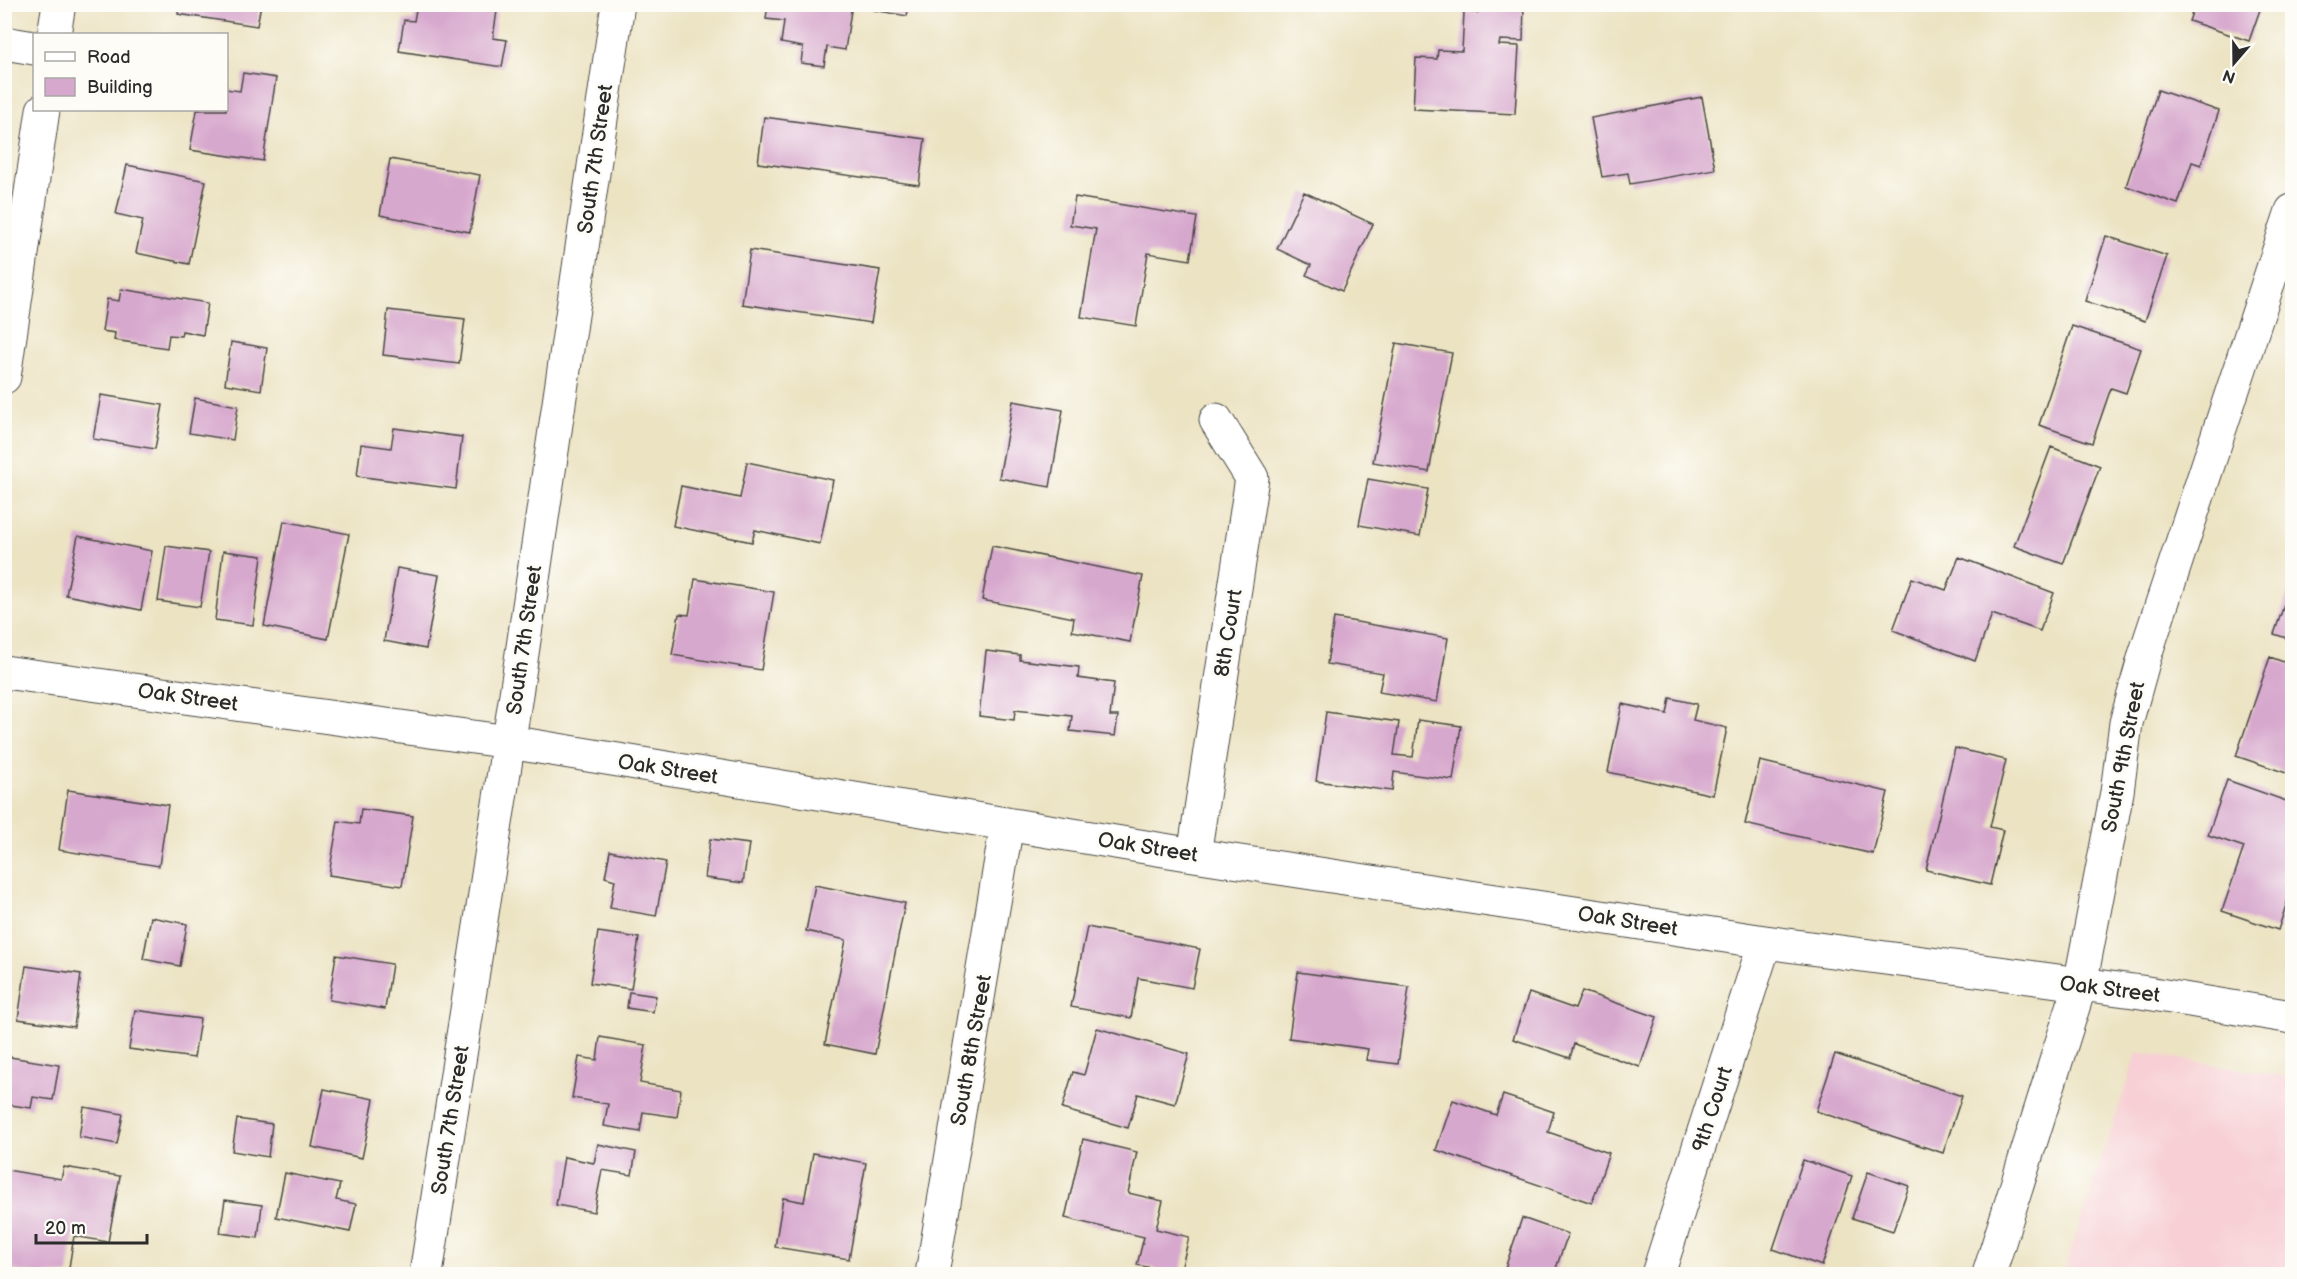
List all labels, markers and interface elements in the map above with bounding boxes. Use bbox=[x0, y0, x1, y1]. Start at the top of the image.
legend bbox=[33, 33, 228, 111]
north arrow bbox=[2204, 33, 2264, 93]
text: Road bbox=[87, 47, 131, 68]
text: N bbox=[2220, 65, 2238, 87]
text: Building bbox=[87, 77, 153, 98]
street label: South 7th Street bbox=[573, 82, 618, 235]
street label: South 7th Street bbox=[502, 563, 547, 716]
street label: 8th Court bbox=[1209, 587, 1248, 679]
street label: Oak Street bbox=[136, 678, 240, 717]
street label: South 9th Street bbox=[2097, 679, 2150, 835]
street label: Oak Street bbox=[616, 749, 720, 790]
street label: Oak Street bbox=[1096, 827, 1200, 868]
street label: Oak Street bbox=[1576, 901, 1680, 942]
street label: Oak Street bbox=[2058, 971, 2162, 1008]
street label: South 8th Street bbox=[946, 972, 997, 1128]
street label: South 7th Street bbox=[426, 1043, 475, 1196]
street label: 9th Court bbox=[1687, 1063, 1738, 1155]
scale bar bbox=[36, 1207, 147, 1245]
text: 20 m bbox=[45, 1218, 86, 1239]

